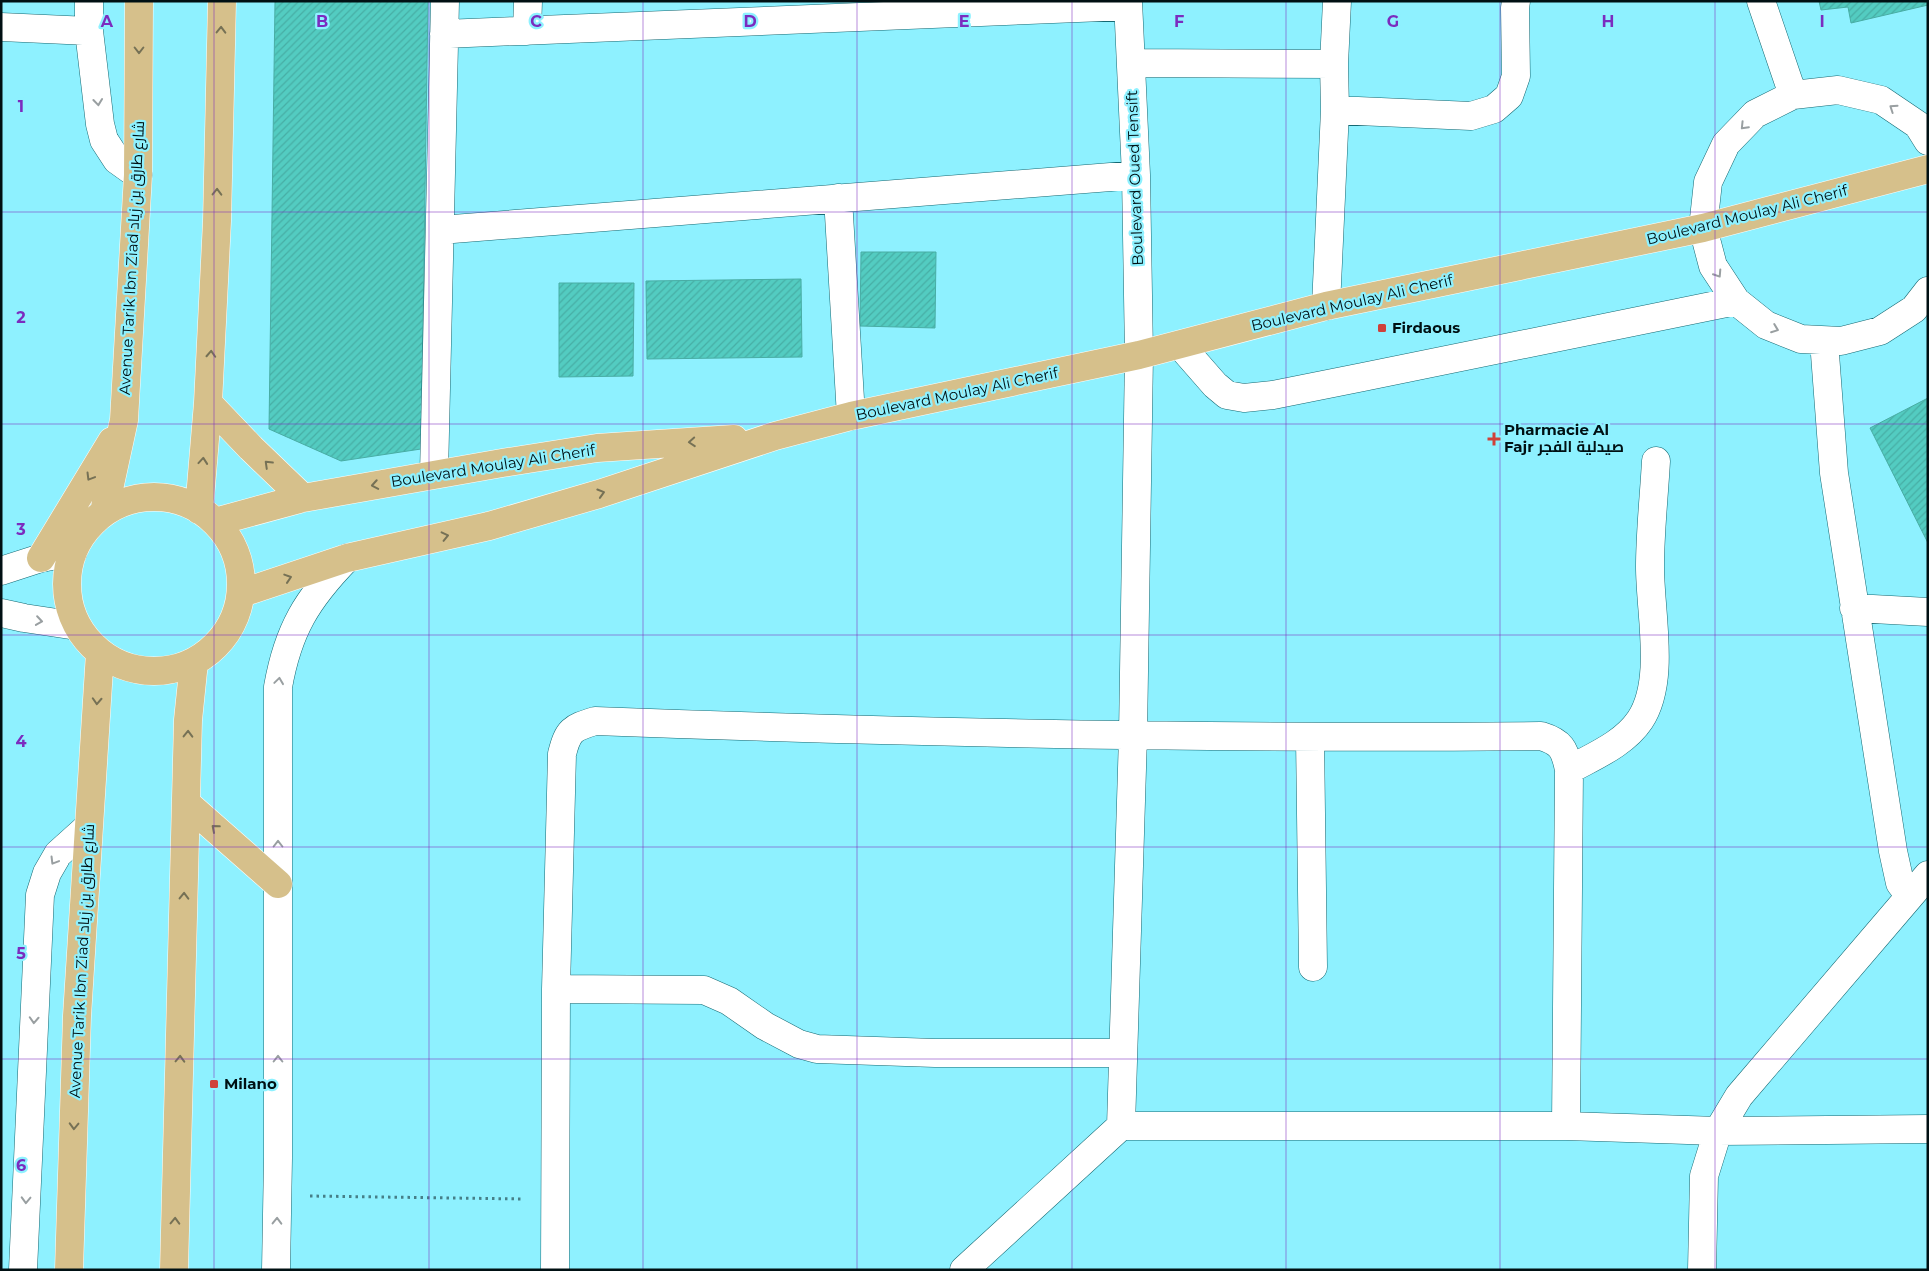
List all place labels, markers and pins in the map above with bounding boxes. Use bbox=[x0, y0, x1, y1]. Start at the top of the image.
place label: Firdaous bbox=[1392, 318, 1460, 337]
marker: Firdaous bbox=[1376, 322, 1388, 334]
place label: Pharmacie Al Fajr صيدلية الفجر bbox=[1504, 420, 1624, 456]
marker: Pharmacie Al Fajr صيدلية الفجر bbox=[1488, 433, 1500, 445]
place label: Milano bbox=[224, 1074, 277, 1093]
marker: Milano bbox=[208, 1078, 220, 1090]

